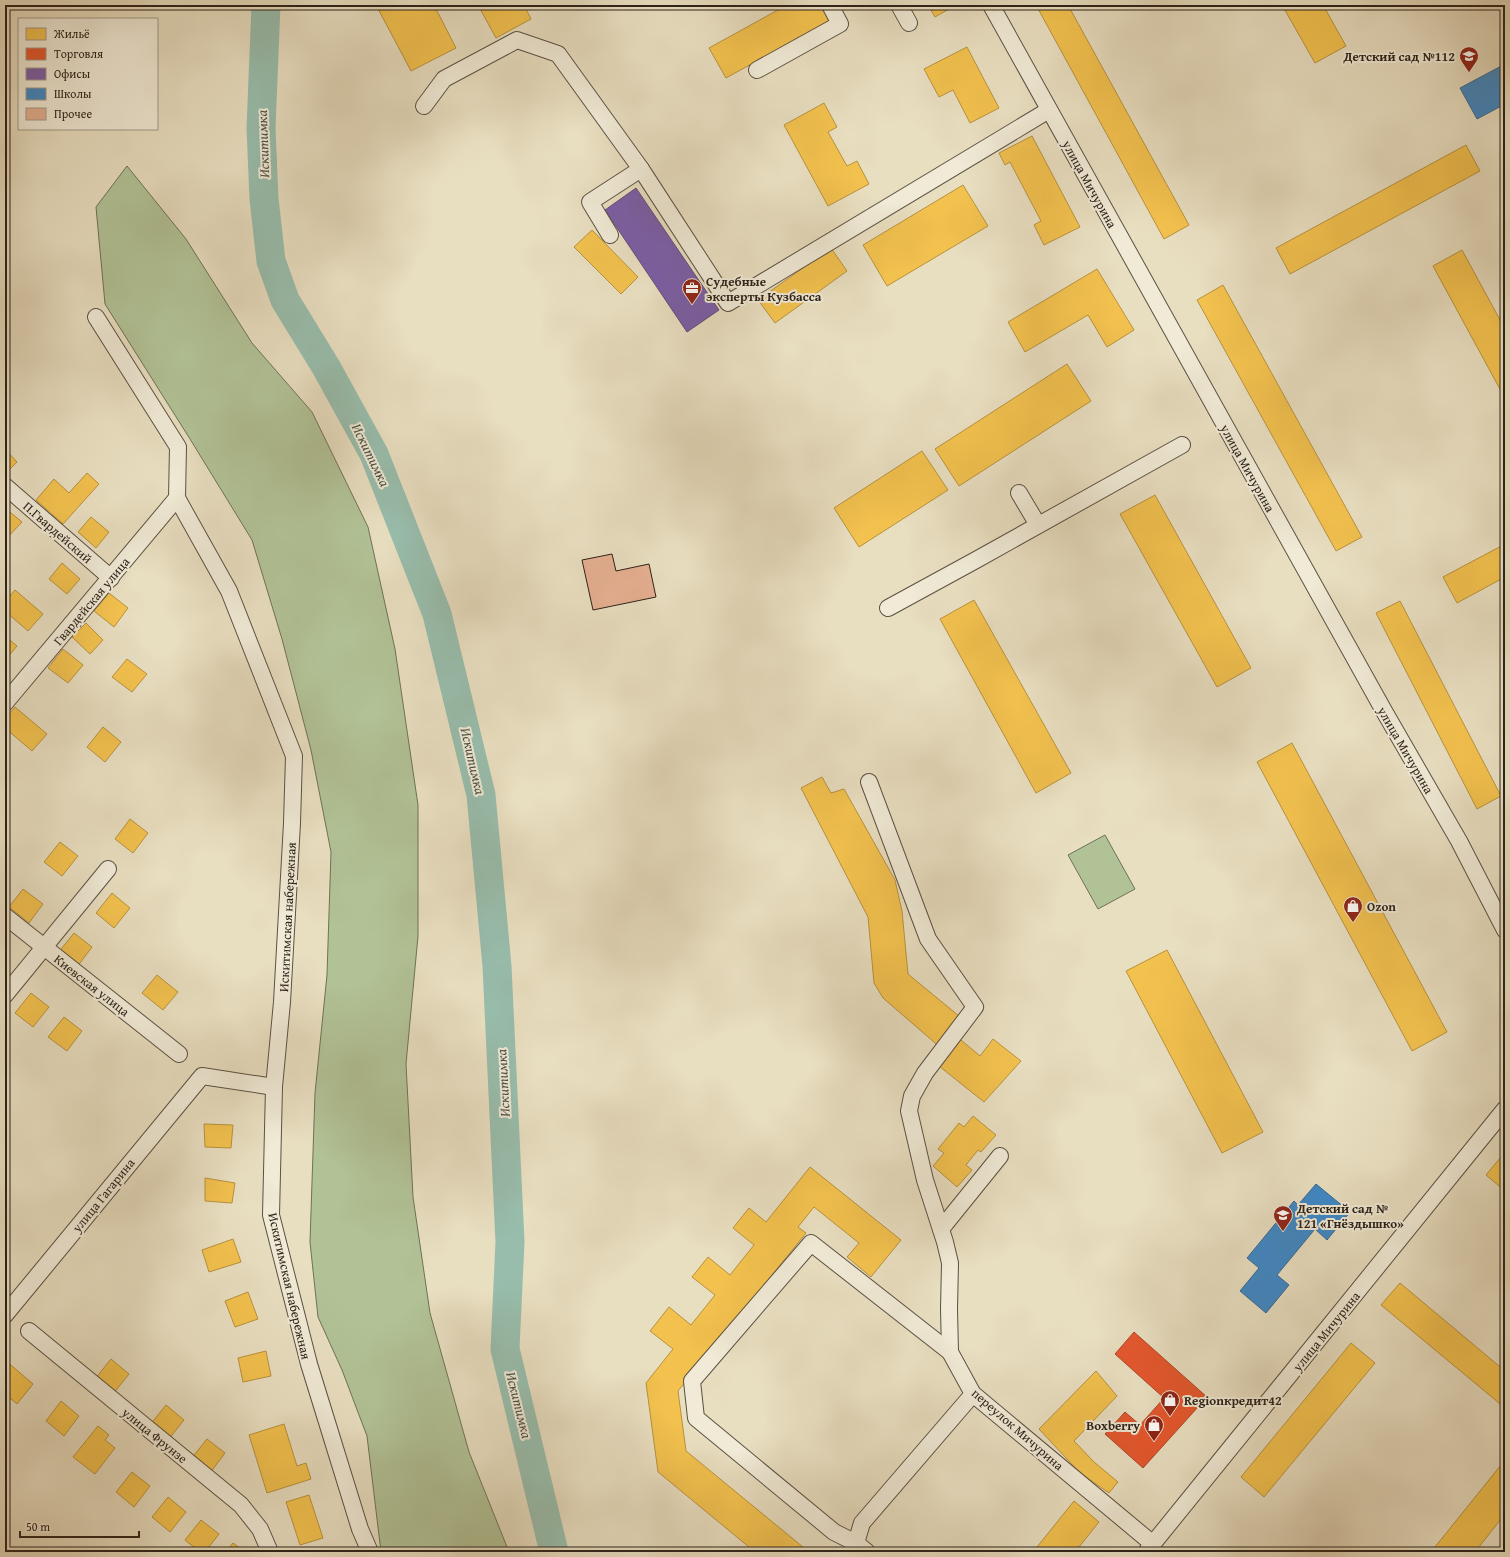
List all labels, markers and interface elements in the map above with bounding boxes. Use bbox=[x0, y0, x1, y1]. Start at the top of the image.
legend bbox=[18, 18, 158, 130]
text: Жильё bbox=[53, 25, 90, 42]
text: Торговля bbox=[54, 45, 103, 62]
school or university icon: Детский сад №112 bbox=[1458, 45, 1480, 73]
place label: Детский сад №112 bbox=[1343, 47, 1455, 66]
text: Офисы bbox=[54, 65, 91, 82]
text: Школы bbox=[54, 85, 92, 102]
text: Прочее bbox=[54, 105, 92, 122]
water label: Искитимка bbox=[252, 109, 274, 178]
street label: улица Мичурина bbox=[1057, 136, 1122, 232]
place label: Судебные эксперты Кузбасса bbox=[706, 272, 822, 306]
office icon: Судебные эксперты Кузбасса bbox=[681, 277, 703, 305]
water label: Искитимка bbox=[347, 420, 395, 490]
street label: улица Мичурина bbox=[1215, 420, 1280, 516]
street label: П.Гвардейский bbox=[19, 497, 97, 568]
street label: Гвардейская улица bbox=[49, 552, 135, 650]
street label: улица Мичурина bbox=[1372, 702, 1439, 798]
water label: Искитимка bbox=[456, 726, 491, 797]
street label: Искитимская набережная bbox=[274, 841, 301, 992]
shop icon: Ozon bbox=[1342, 895, 1364, 923]
place label: Ozon bbox=[1367, 897, 1396, 916]
street label: Киевская улица bbox=[50, 950, 134, 1022]
water label: Искитимка bbox=[491, 1048, 515, 1118]
street label: улица Гагарина bbox=[67, 1153, 140, 1237]
place label: Детский сад № 121 «Гнёздышко» bbox=[1296, 1199, 1404, 1233]
school or university icon: Детский сад № 121 «Гнёздышко» bbox=[1272, 1204, 1294, 1232]
street label: Искитимская набережная bbox=[263, 1211, 316, 1362]
street label: улица Мичурина bbox=[1288, 1287, 1365, 1376]
water label: Искитимка bbox=[501, 1370, 537, 1441]
street label: переулок Мичурина bbox=[967, 1384, 1069, 1475]
shop icon: Regionкредит42 bbox=[1159, 1389, 1181, 1417]
place label: Regionкредит42 bbox=[1184, 1391, 1282, 1410]
street label: улица Фрунзе bbox=[117, 1402, 191, 1468]
shop icon: Boxberry bbox=[1143, 1414, 1165, 1442]
place label: Boxberry bbox=[1086, 1416, 1140, 1435]
scale bar bbox=[20, 1513, 139, 1539]
text: 50 m bbox=[26, 1518, 50, 1535]

